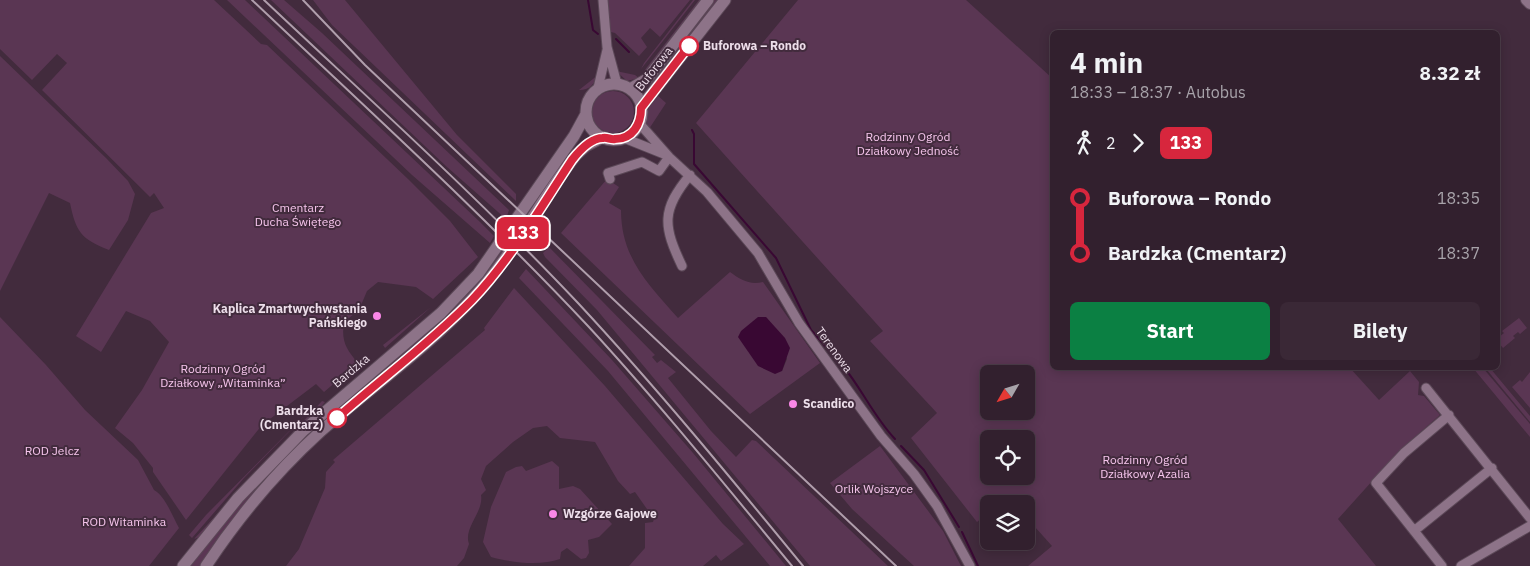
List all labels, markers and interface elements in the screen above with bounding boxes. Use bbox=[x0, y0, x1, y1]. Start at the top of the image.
marker: Buforowa – Rondo bbox=[679, 36, 699, 56]
place label: Buforowa – Rondo bbox=[703, 38, 806, 53]
street label: Buforowa bbox=[632, 43, 676, 94]
text: 4 min bbox=[1070, 44, 1143, 81]
text: 8.32 zł bbox=[1420, 61, 1480, 85]
text: 18:33 – 18:37 · Autobus bbox=[1070, 82, 1246, 102]
park label: Rodzinny Ogród Działkowy Jedność bbox=[857, 129, 959, 158]
icon: walk bbox=[1070, 129, 1098, 157]
icon: forward bbox=[1124, 129, 1152, 157]
text: 133 bbox=[1170, 131, 1202, 154]
text: 2 bbox=[1106, 133, 1116, 153]
text: Buforowa – Rondo bbox=[1108, 186, 1271, 210]
text: 18:35 bbox=[1437, 188, 1480, 208]
park label: Cmentarz Ducha Świętego bbox=[255, 200, 342, 229]
line badge: 133 bbox=[494, 217, 552, 249]
text: 133 bbox=[507, 221, 539, 244]
text: Bardzka (Cmentarz) bbox=[1108, 241, 1287, 265]
text: 18:37 bbox=[1437, 243, 1480, 263]
place label: Kaplica Zmartwychwstania Pańskiego bbox=[213, 301, 367, 330]
button: Start bbox=[1070, 302, 1270, 360]
button: Bilety bbox=[1280, 302, 1480, 360]
marker: Kaplica Zmartwychwstania Pańskiego bbox=[371, 310, 383, 322]
street label: Terenowa bbox=[813, 324, 856, 376]
street label: Bardzka bbox=[329, 350, 373, 390]
park label: Rodzinny Ogród Działkowy „Witaminka” bbox=[160, 361, 286, 390]
north arrow bbox=[980, 365, 1035, 420]
map controls bbox=[980, 365, 1035, 550]
place label: Scandico bbox=[803, 396, 855, 411]
marker: Scandico bbox=[787, 398, 799, 410]
place label: Bardzka (Cmentarz) bbox=[260, 403, 323, 432]
marker: Bardzka (Cmentarz) bbox=[327, 408, 347, 428]
button: locate bbox=[980, 430, 1035, 485]
park label: ROD Jelcz bbox=[25, 443, 80, 458]
park label: Rodzinny Ogród Działkowy Azalia bbox=[1100, 452, 1190, 481]
park label: Orlik Wojszyce bbox=[835, 481, 914, 496]
button: layers bbox=[980, 495, 1035, 550]
place label: Wzgórze Gajowe bbox=[563, 506, 657, 521]
marker: Wzgórze Gajowe bbox=[547, 508, 559, 520]
park label: ROD Witaminka bbox=[82, 514, 167, 529]

